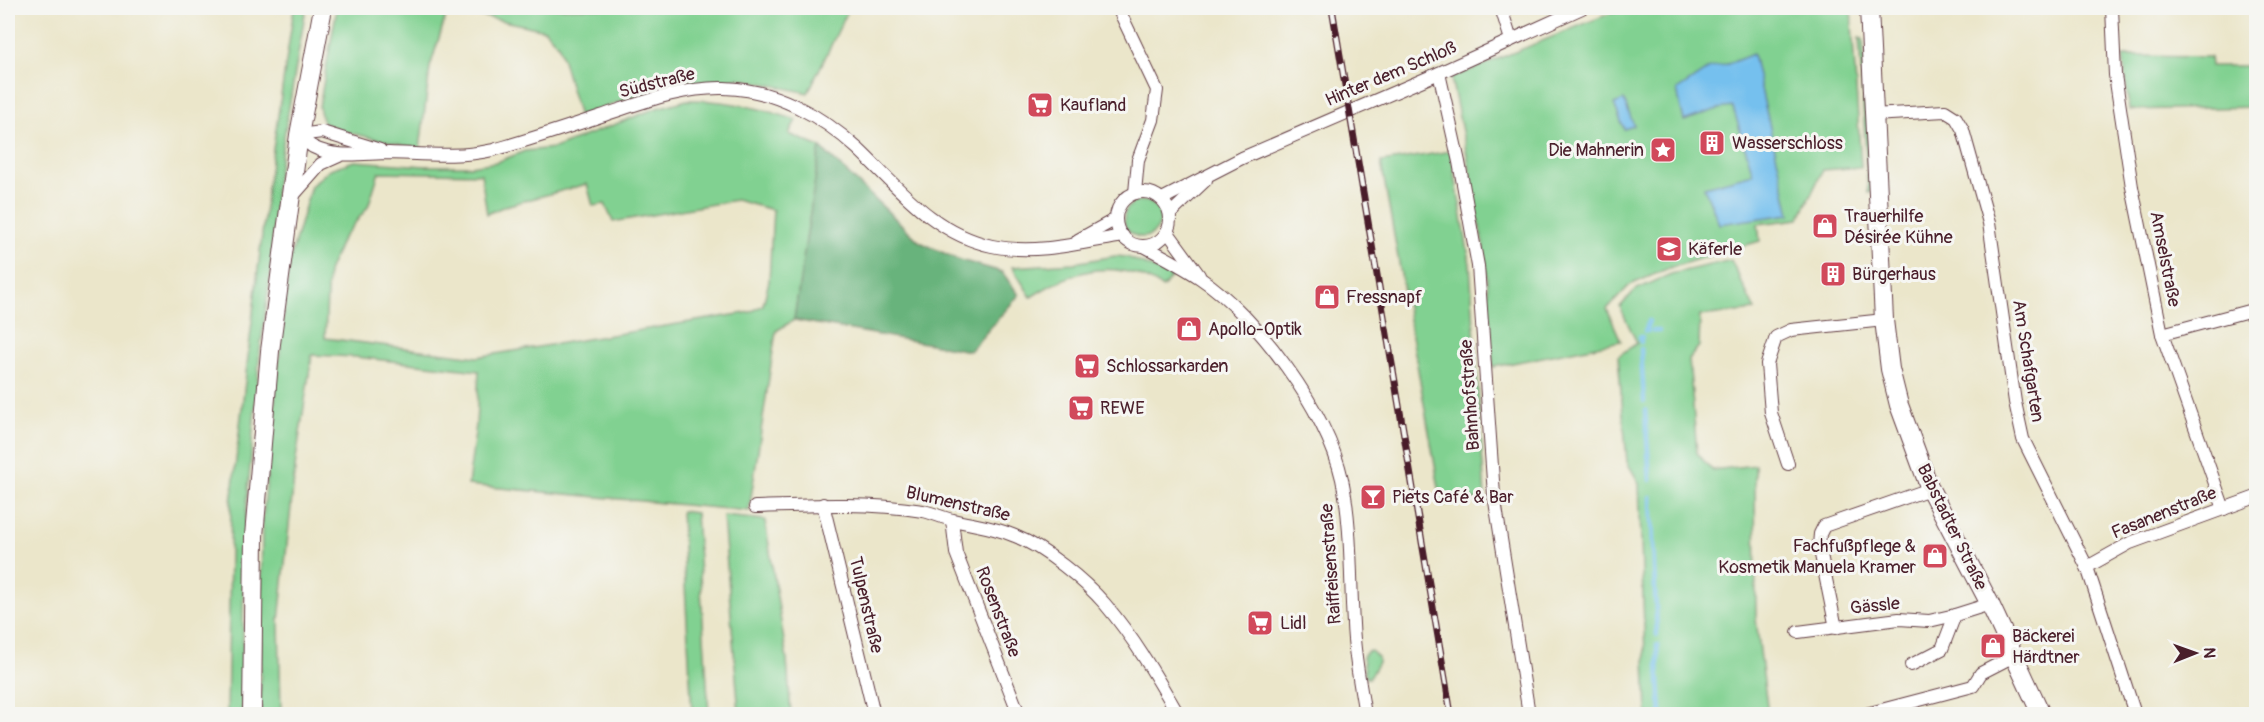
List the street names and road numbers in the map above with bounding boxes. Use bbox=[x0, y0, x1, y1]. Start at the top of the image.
street label: Hinter dem Schloß bbox=[1322, 36, 1460, 112]
street label: Südstraße bbox=[617, 62, 697, 104]
street label: Amselstraße bbox=[2144, 209, 2186, 309]
street label: Am Schafgarten bbox=[2007, 298, 2049, 424]
street label: Bahnhofstraße bbox=[1455, 339, 1485, 451]
street label: Babstadter Straße bbox=[1912, 460, 1993, 594]
street label: Blumenstraße bbox=[904, 481, 1012, 527]
street label: Fasanenstraße bbox=[2108, 481, 2220, 545]
street label: Raiffeisenstraße bbox=[1315, 503, 1347, 625]
street label: Tulpenstraße bbox=[844, 554, 888, 656]
street label: Rosenstraße bbox=[970, 563, 1026, 661]
street label: Gässle bbox=[1849, 592, 1901, 620]

